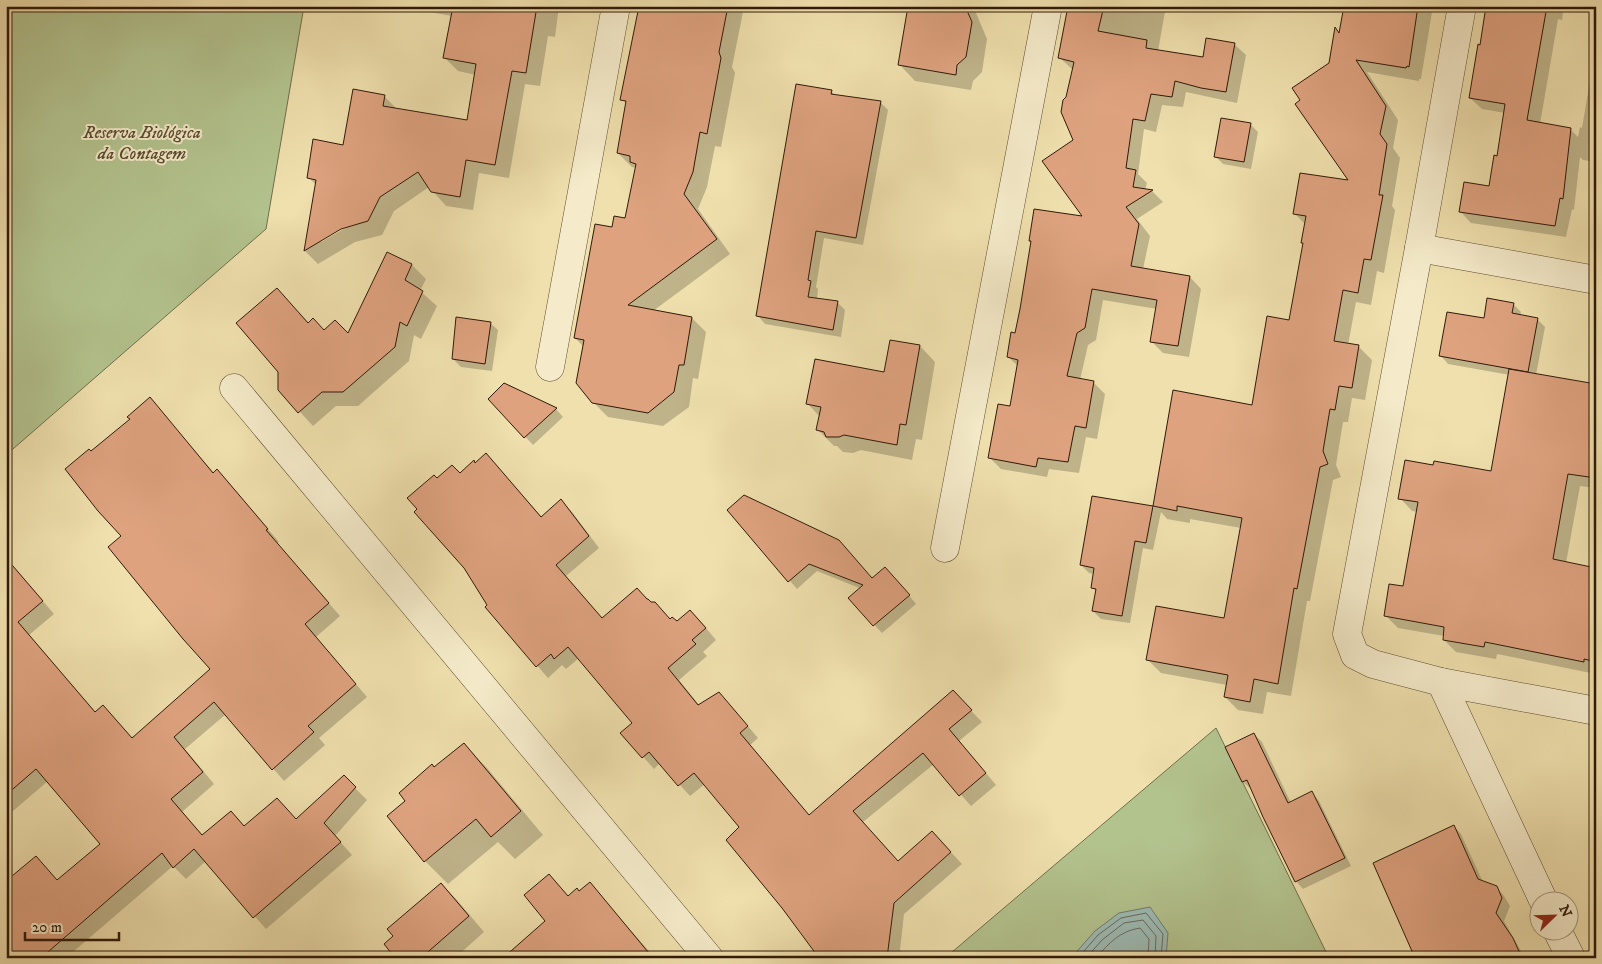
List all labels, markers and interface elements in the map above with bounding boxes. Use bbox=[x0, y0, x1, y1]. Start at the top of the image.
park label: Reserva Biológica da Contagem bbox=[82, 122, 201, 165]
north arrow bbox=[1530, 892, 1580, 942]
text: N bbox=[1555, 903, 1576, 921]
scale bar bbox=[25, 909, 119, 941]
text: 20 m bbox=[32, 918, 62, 937]

